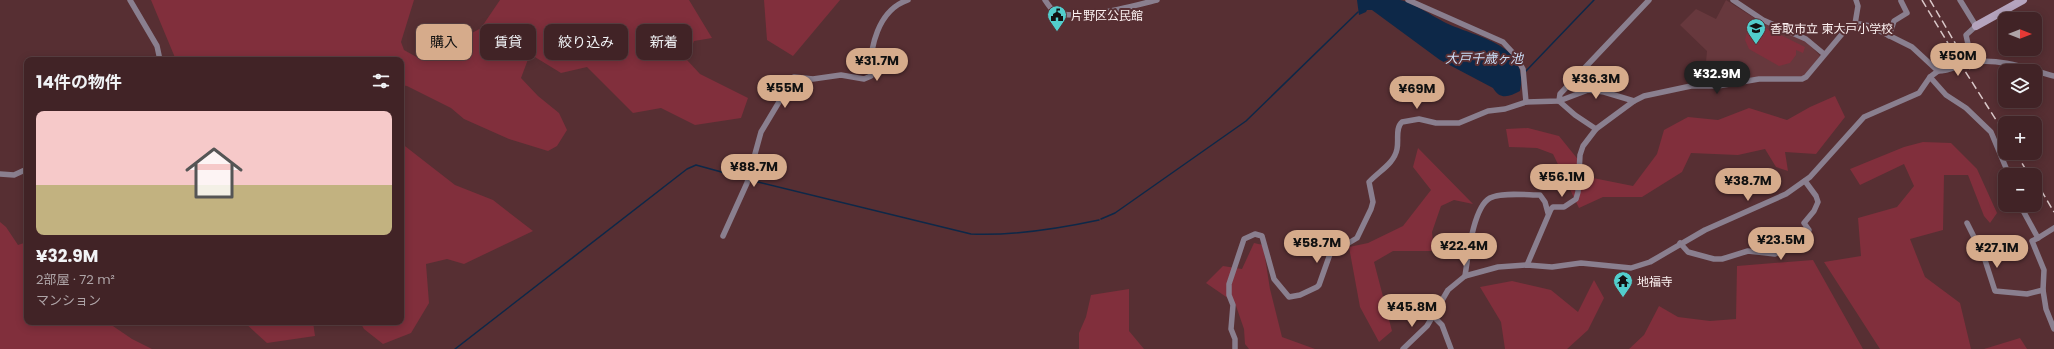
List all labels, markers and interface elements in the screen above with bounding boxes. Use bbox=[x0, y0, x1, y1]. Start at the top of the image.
public building icon: 片野区公民館 bbox=[1046, 4, 1068, 32]
place label: 片野区公民館 bbox=[1071, 7, 1143, 24]
north arrow bbox=[1998, 12, 2042, 56]
map controls bbox=[1998, 12, 2042, 212]
school or university icon: 香取市立 東大戸小学校 bbox=[1745, 17, 1767, 45]
place label: 香取市立 東大戸小学校 bbox=[1770, 20, 1893, 37]
chip: 購入 bbox=[416, 24, 472, 60]
chip: 賃貸 bbox=[480, 24, 536, 60]
chip: 絞り込み bbox=[544, 24, 628, 60]
chip: 新着 bbox=[636, 24, 692, 60]
pin: ¥50M bbox=[1934, 43, 1982, 77]
text: ¥50M bbox=[1939, 46, 1977, 65]
pin: ¥31.7M bbox=[844, 48, 910, 82]
water label: 大戸千歳ヶ池 bbox=[1445, 49, 1525, 68]
text: ¥31.7M bbox=[855, 51, 899, 70]
pin: ¥32.9M bbox=[1684, 61, 1750, 95]
text: ¥32.9M bbox=[1693, 64, 1741, 83]
button: layers bbox=[1998, 64, 2042, 108]
pin: ¥36.3M bbox=[1563, 66, 1629, 100]
text: ¥36.3M bbox=[1572, 69, 1620, 88]
text: 14件の物件 bbox=[36, 70, 122, 94]
icon: filters bbox=[370, 70, 392, 92]
pin: ¥55M bbox=[761, 75, 809, 109]
pin: ¥69M bbox=[1393, 76, 1441, 110]
text: ¥55M bbox=[766, 78, 804, 97]
text: ¥69M bbox=[1399, 79, 1435, 98]
button: + bbox=[1998, 116, 2042, 160]
icon: home bbox=[178, 137, 250, 209]
pin: ¥88.7M bbox=[721, 154, 787, 188]
text: ¥88.7M bbox=[730, 157, 778, 176]
pin: ¥56.1M bbox=[1529, 164, 1595, 198]
text: ¥56.1M bbox=[1539, 167, 1585, 186]
pin: ¥38.7M bbox=[1715, 168, 1781, 202]
button: − bbox=[1998, 168, 2042, 212]
text: ¥38.7M bbox=[1724, 171, 1772, 190]
pin: ¥23.5M bbox=[1748, 227, 1814, 261]
pin: ¥58.7M bbox=[1284, 230, 1350, 264]
text: ¥23.5M bbox=[1757, 230, 1805, 249]
text: ¥58.7M bbox=[1293, 233, 1341, 252]
pin: ¥22.4M bbox=[1431, 233, 1497, 267]
pin: ¥27.1M bbox=[1964, 235, 2030, 269]
text: ¥22.4M bbox=[1440, 236, 1488, 255]
text: ¥27.1M bbox=[1975, 238, 2019, 257]
text: ¥32.9M bbox=[36, 244, 98, 268]
text: 2部屋 · 72 m² bbox=[36, 270, 115, 289]
temple icon: 地福寺 bbox=[1612, 270, 1634, 298]
place label: 地福寺 bbox=[1637, 273, 1673, 290]
text: マンション bbox=[36, 291, 101, 310]
pin: ¥45.8M bbox=[1379, 294, 1445, 328]
text: ¥45.8M bbox=[1387, 297, 1437, 316]

